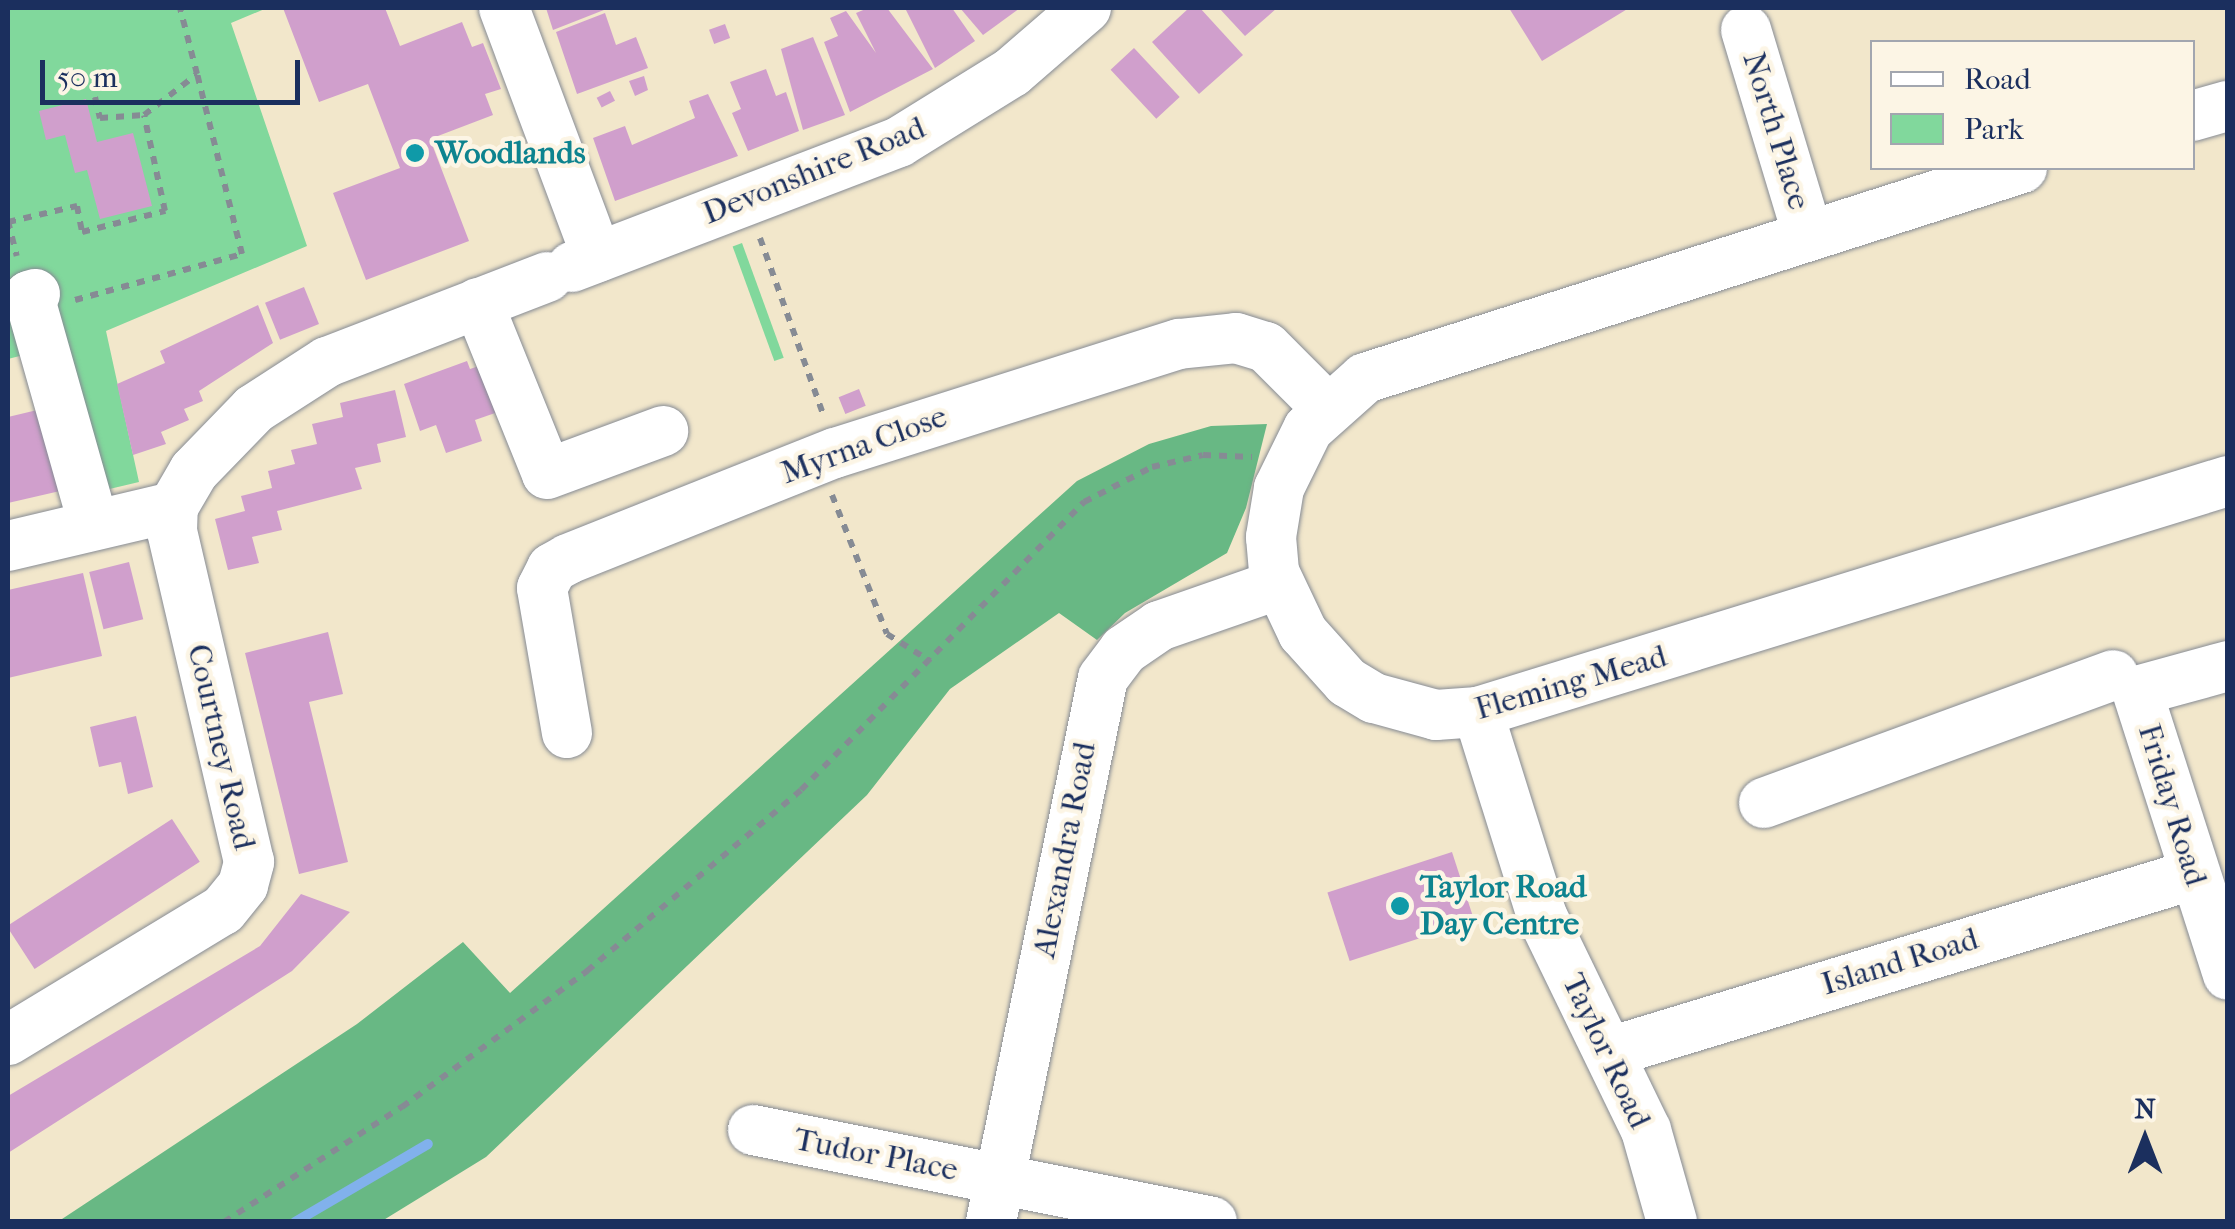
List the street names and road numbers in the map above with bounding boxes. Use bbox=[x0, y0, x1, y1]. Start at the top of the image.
street label: North Place bbox=[1734, 48, 1818, 214]
street label: Devonshire Road bbox=[697, 109, 931, 233]
street label: Myrna Close bbox=[776, 397, 952, 493]
street label: Fleming Mead bbox=[1471, 637, 1671, 729]
street label: Courtney Road bbox=[179, 641, 263, 853]
street label: Friday Road bbox=[2129, 720, 2215, 890]
street label: Alexandra Road bbox=[1025, 739, 1105, 961]
street label: Island Road bbox=[1817, 920, 1983, 1004]
street label: Taylor Road bbox=[1553, 967, 1659, 1135]
street label: Tudor Place bbox=[791, 1120, 961, 1190]

